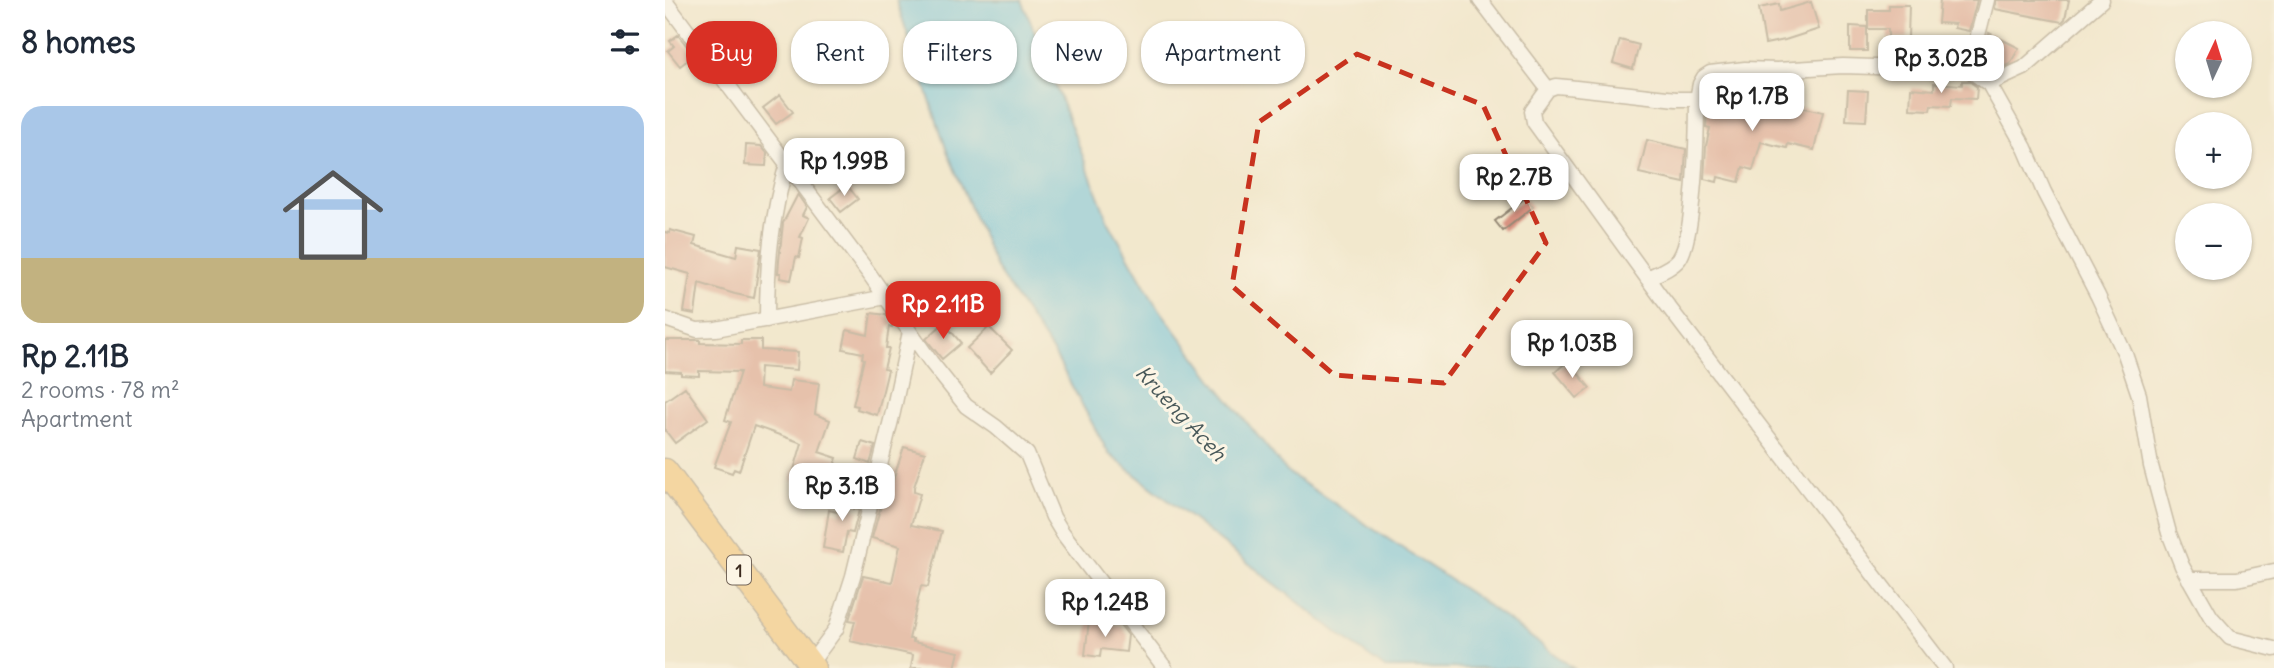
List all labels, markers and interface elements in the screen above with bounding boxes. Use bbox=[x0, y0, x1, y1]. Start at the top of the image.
chip: Buy bbox=[686, 21, 777, 84]
chip: Rent bbox=[791, 21, 889, 84]
chip: Filters bbox=[903, 21, 1017, 84]
chip: New bbox=[1031, 21, 1127, 84]
chip: Apartment bbox=[1141, 21, 1305, 84]
north arrow bbox=[2175, 21, 2252, 98]
map controls bbox=[2175, 21, 2252, 280]
text: 8 homes bbox=[21, 23, 136, 61]
icon: filters bbox=[606, 23, 644, 61]
pin: Rp 3.02B bbox=[1869, 36, 2013, 95]
text: Rp 3.02B bbox=[1894, 43, 1988, 72]
pin: Rp 1.7B bbox=[1687, 74, 1817, 133]
text: Rp 1.7B bbox=[1715, 81, 1789, 110]
button: + bbox=[2175, 112, 2252, 189]
pin: Rp 1.99B bbox=[772, 138, 916, 198]
text: Rp 1.99B bbox=[800, 146, 888, 175]
icon: home bbox=[270, 152, 396, 278]
pin: Rp 2.7B bbox=[1449, 154, 1579, 214]
text: Rp 2.7B bbox=[1476, 162, 1552, 191]
button: − bbox=[2175, 203, 2252, 280]
pin: Rp 2.11B bbox=[871, 282, 1015, 341]
text: Rp 2.11B bbox=[902, 289, 984, 318]
pin: Rp 1.03B bbox=[1500, 320, 1644, 380]
text: Rp 1.03B bbox=[1527, 328, 1617, 357]
text: Rp 2.11B bbox=[21, 337, 129, 375]
water label: Krueng Aceh bbox=[1130, 359, 1233, 467]
text: 2 rooms · 78 m² bbox=[21, 375, 180, 404]
text: Apartment bbox=[21, 404, 133, 433]
pin: Rp 3.1B bbox=[777, 463, 907, 523]
text: Rp 3.1B bbox=[805, 471, 879, 500]
road number: 1 bbox=[727, 556, 751, 584]
pin: Rp 1.24B bbox=[1033, 580, 1177, 639]
text: Rp 1.24B bbox=[1061, 587, 1149, 616]

